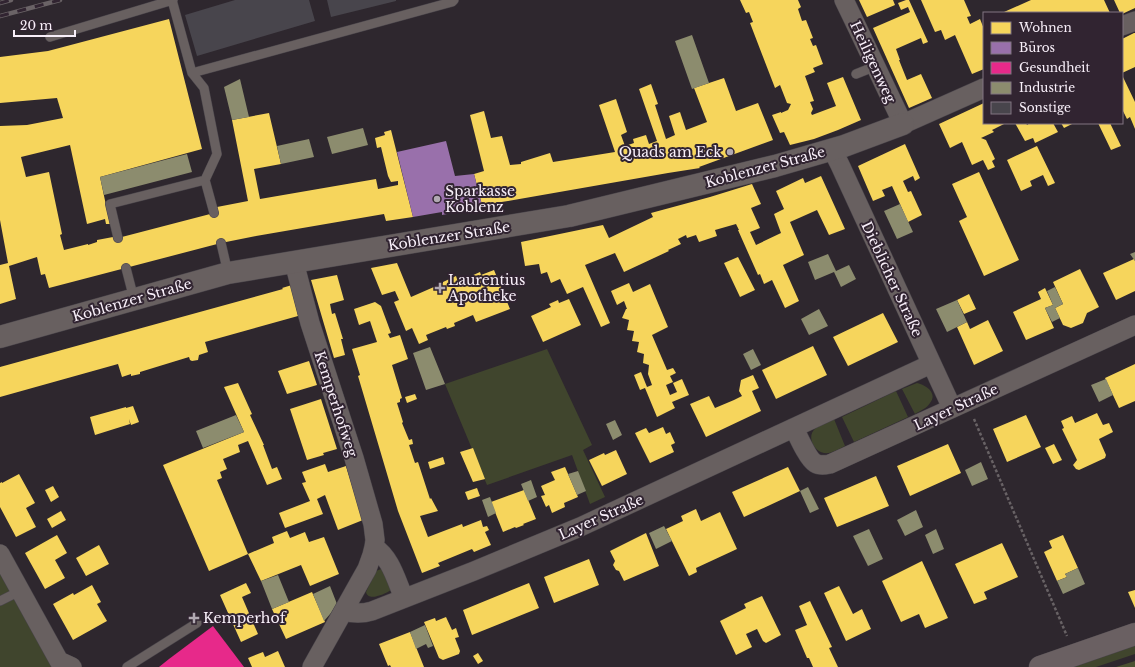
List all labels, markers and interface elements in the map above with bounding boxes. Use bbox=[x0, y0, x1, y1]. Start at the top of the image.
scale bar bbox=[14, 12, 75, 38]
legend bbox=[983, 12, 1123, 124]
text: 20 m bbox=[20, 18, 52, 33]
street label: Heiligenweg bbox=[846, 18, 900, 106]
text: Wohnen bbox=[1018, 20, 1072, 35]
text: Büros bbox=[1019, 40, 1055, 55]
text: Gesundheit bbox=[1019, 60, 1090, 75]
text: Industrie bbox=[1019, 80, 1075, 95]
text: Sonstige bbox=[1019, 100, 1071, 115]
street label: Koblenzer Straße bbox=[703, 142, 827, 192]
place label: Quads am Eck bbox=[619, 143, 722, 161]
marker: Quads am Eck bbox=[725, 147, 735, 157]
place label: Sparkasse Koblenz bbox=[445, 182, 515, 216]
marker: Sparkasse Koblenz bbox=[432, 194, 442, 204]
street label: Koblenzer Straße bbox=[387, 217, 511, 255]
street label: Dieblicher Straße bbox=[857, 218, 927, 340]
place label: Laurentius Apotheke bbox=[447, 271, 525, 305]
street label: Koblenzer Straße bbox=[70, 274, 194, 326]
marker: Laurentius Apotheke bbox=[435, 283, 445, 293]
street label: Kemperhofweg bbox=[310, 349, 362, 460]
street label: Layer Straße bbox=[911, 380, 1001, 434]
street label: Layer Straße bbox=[556, 490, 646, 544]
place label: Kemperhof bbox=[203, 609, 288, 627]
marker: Kemperhof bbox=[188, 612, 200, 624]

